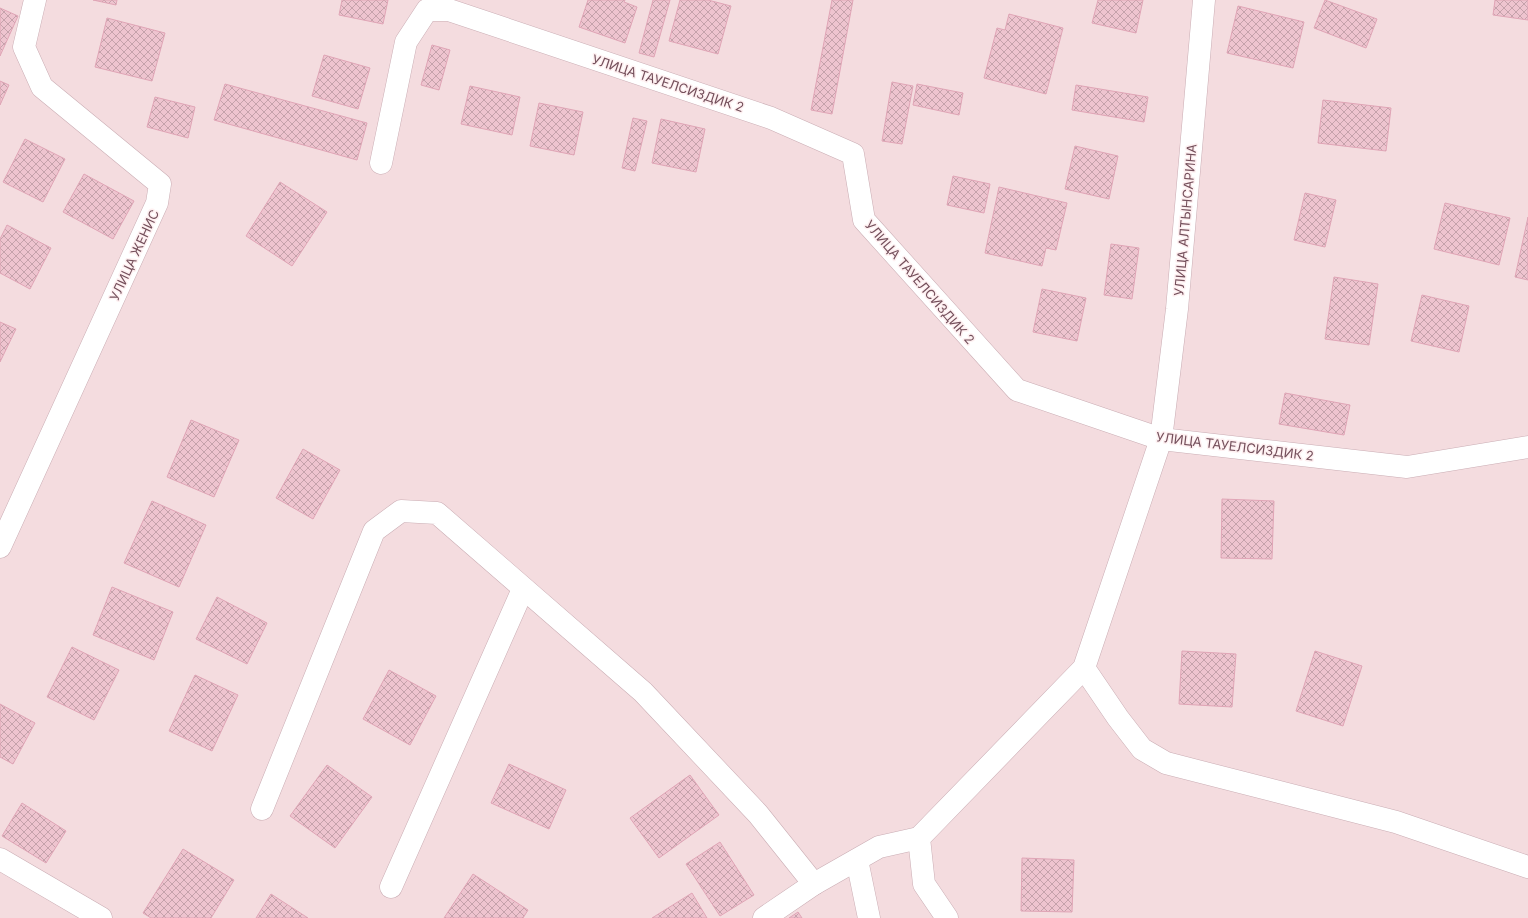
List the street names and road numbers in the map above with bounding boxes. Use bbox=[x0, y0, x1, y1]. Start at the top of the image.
street label: УЛИЦА ТАУЕЛСИЗДИК 2 bbox=[590, 51, 746, 115]
street label: УЛИЦА АЛТЫНСАРИНА bbox=[1170, 143, 1200, 297]
street label: УЛИЦА ЖЕНИС bbox=[106, 207, 162, 303]
street label: УЛИЦА ТАУЕЛСИЗДИК 2 bbox=[862, 217, 978, 347]
street label: УЛИЦА ТАУЕЛСИЗДИК 2 bbox=[1155, 428, 1315, 464]

